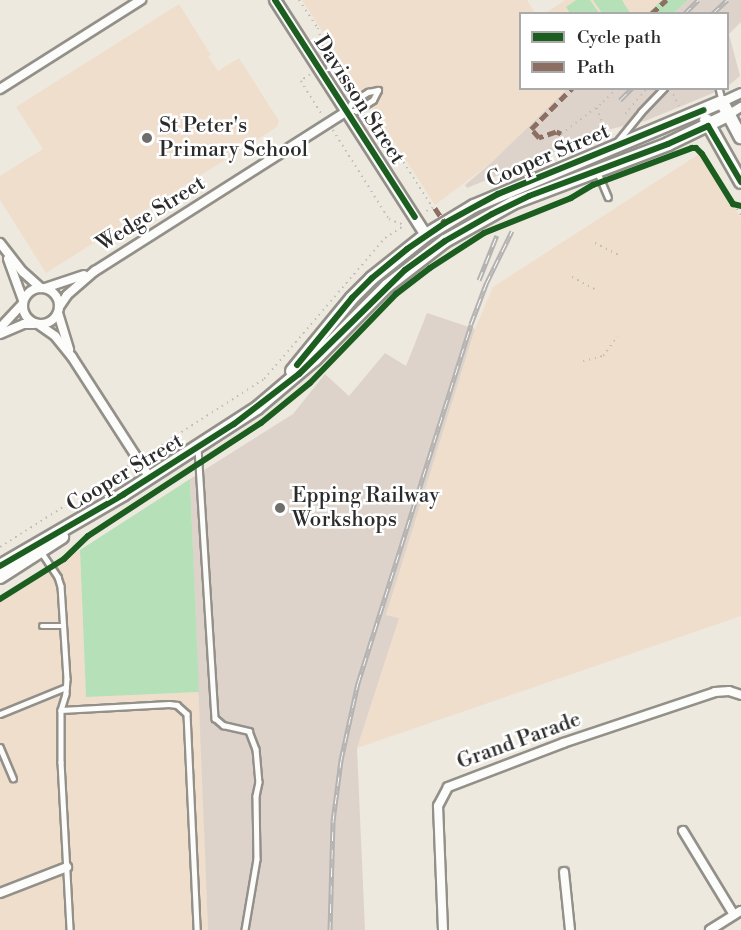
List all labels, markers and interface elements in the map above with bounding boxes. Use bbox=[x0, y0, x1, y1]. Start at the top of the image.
legend bbox=[519, 12, 729, 90]
text: Cycle path bbox=[577, 26, 661, 49]
street label: Davisson Street bbox=[308, 31, 410, 169]
text: Path bbox=[577, 56, 615, 79]
place label: St Peter's Primary School bbox=[159, 113, 308, 163]
street label: Cooper Street bbox=[483, 119, 613, 193]
marker: St Peter's Primary School bbox=[140, 131, 154, 145]
street label: Wedge Street bbox=[92, 171, 210, 257]
street label: Cooper Street bbox=[62, 428, 188, 518]
place label: Epping Railway Workshops bbox=[292, 483, 439, 533]
marker: Epping Railway Workshops bbox=[273, 501, 287, 515]
street label: Grand Parade bbox=[454, 707, 584, 775]

